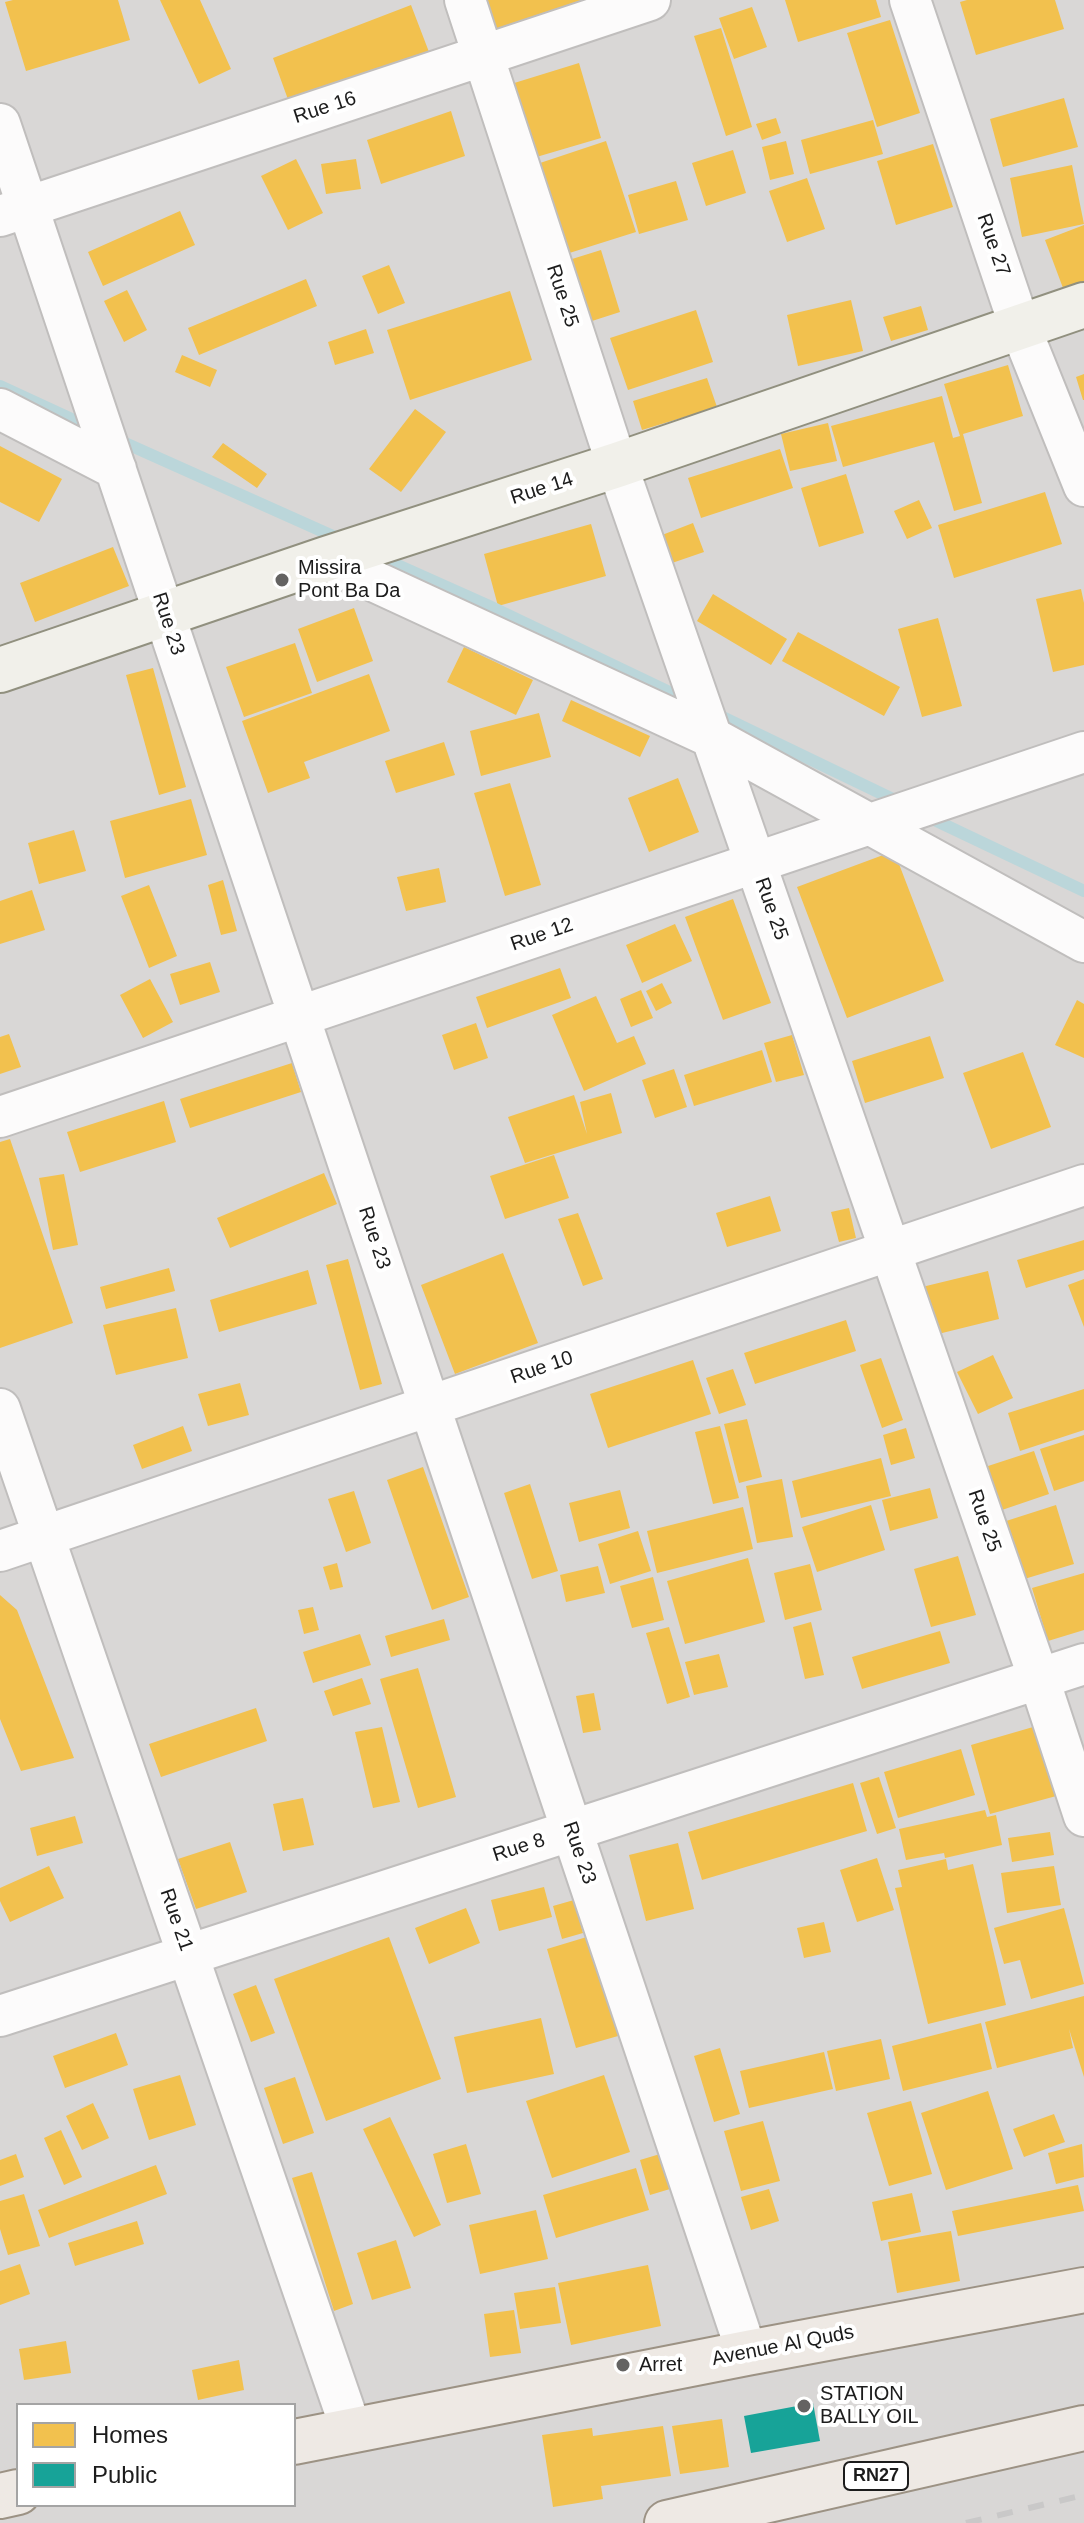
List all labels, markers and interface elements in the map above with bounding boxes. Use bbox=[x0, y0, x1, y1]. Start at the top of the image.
street label: Rue 16 bbox=[291, 87, 359, 129]
street label: Rue 27 bbox=[971, 211, 1015, 279]
street label: Rue 25 bbox=[541, 262, 583, 330]
street label: Rue 14 bbox=[508, 468, 576, 510]
place label: Missira Pont Ba Da bbox=[298, 556, 400, 603]
marker: Missira Pont Ba Da bbox=[273, 571, 291, 589]
street label: Rue 23 bbox=[147, 590, 189, 658]
street label: Rue 25 bbox=[749, 875, 793, 943]
street label: Rue 12 bbox=[508, 913, 576, 957]
street label: Rue 23 bbox=[353, 1204, 395, 1272]
street label: Rue 10 bbox=[508, 1346, 576, 1390]
street label: Rue 25 bbox=[962, 1487, 1006, 1555]
street label: Rue 23 bbox=[557, 1819, 601, 1887]
street label: Rue 8 bbox=[490, 1828, 548, 1868]
street label: Rue 21 bbox=[154, 1886, 198, 1954]
street label: Avenue Al Quds bbox=[710, 2320, 856, 2372]
place label: Arret bbox=[639, 2353, 682, 2377]
marker: Arret bbox=[614, 2356, 632, 2374]
place label: STATION BALLY OIL bbox=[820, 2382, 919, 2429]
marker: STATION BALLY OIL bbox=[795, 2397, 813, 2415]
legend bbox=[16, 2403, 296, 2507]
text: Homes bbox=[92, 2421, 168, 2448]
text: Public bbox=[92, 2461, 157, 2488]
road number: RN27 bbox=[844, 2462, 908, 2490]

